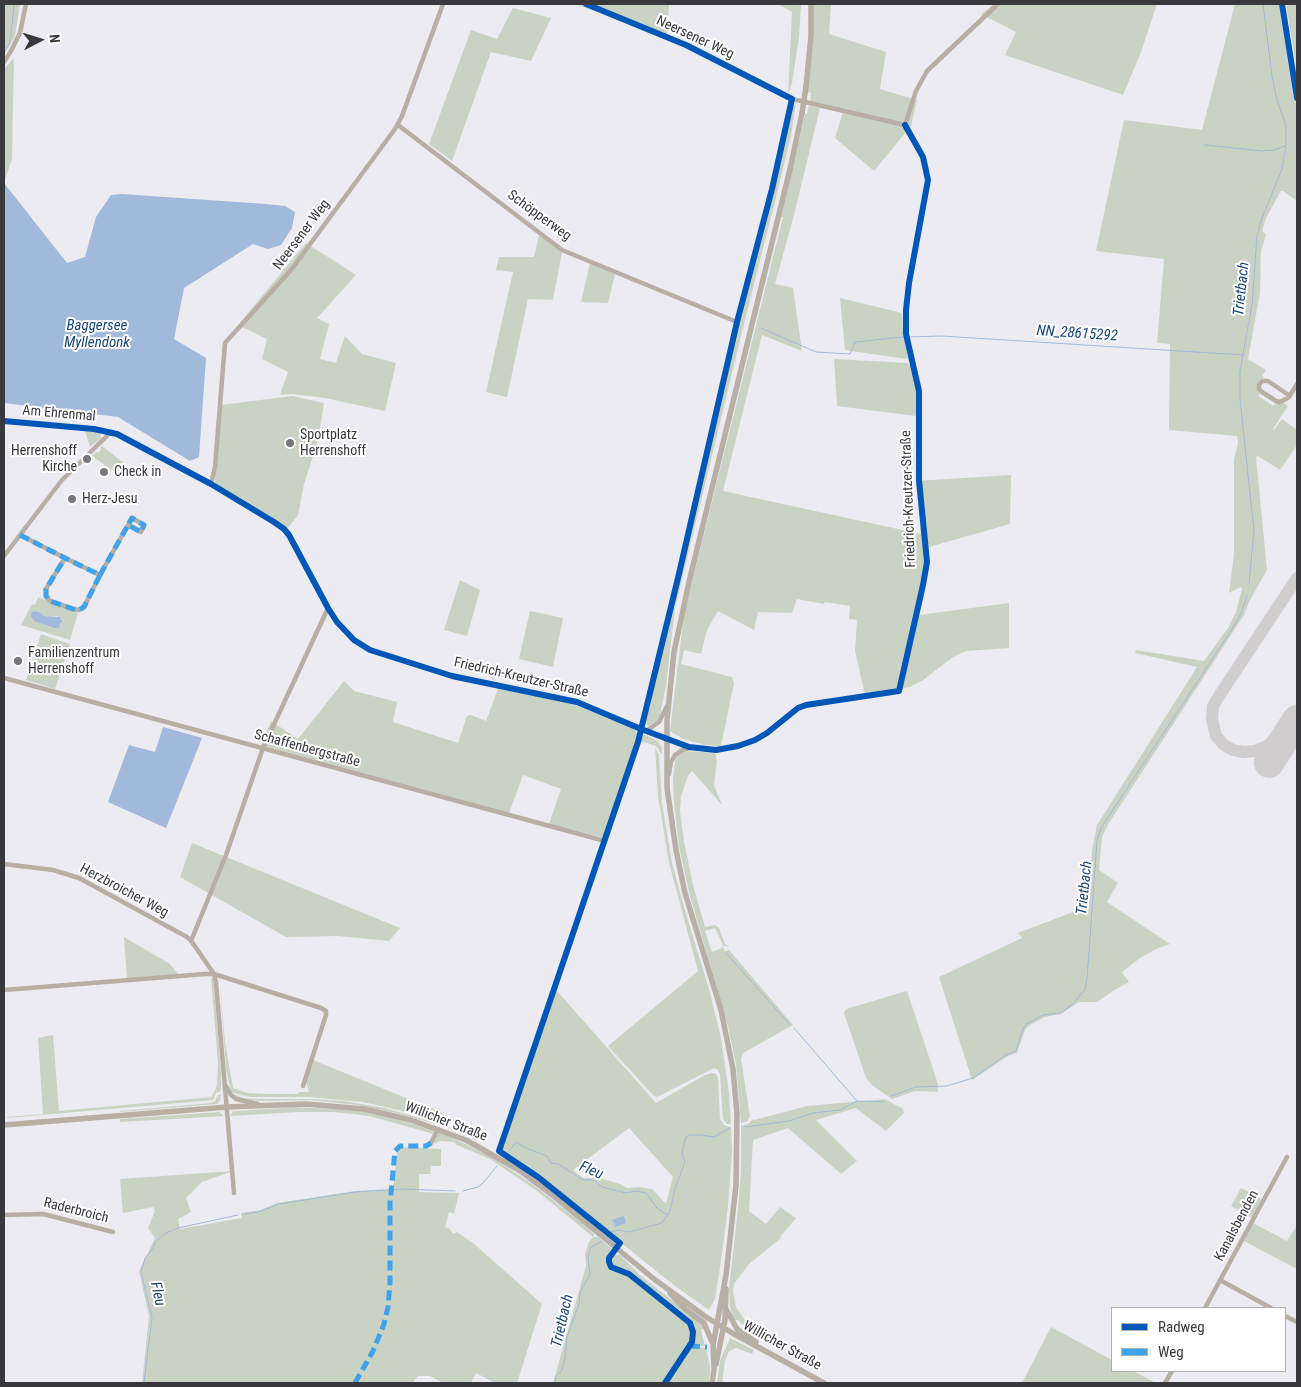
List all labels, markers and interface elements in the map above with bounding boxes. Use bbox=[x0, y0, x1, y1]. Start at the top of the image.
street label: Neersener Weg bbox=[653, 13, 737, 63]
north arrow bbox=[15, 15, 65, 65]
text: N bbox=[47, 34, 63, 44]
street label: Schöpperweg bbox=[504, 187, 574, 245]
street label: Neersener Weg bbox=[270, 197, 334, 273]
water label: Trietbach bbox=[1230, 261, 1254, 317]
water label: Baggersee Myllendonk bbox=[64, 317, 130, 352]
water label: NN_28615292 bbox=[1036, 322, 1118, 346]
street label: Am Ehrenmal bbox=[22, 402, 96, 426]
place label: Sportplatz Herrenshoff bbox=[300, 427, 366, 460]
street label: Friedrich-Kreutzer-Straße bbox=[898, 430, 920, 568]
marker: Sportplatz Herrenshoff bbox=[284, 437, 296, 449]
place label: Herrenshoff Kirche bbox=[11, 443, 77, 476]
marker: Herrenshoff Kirche bbox=[81, 453, 93, 465]
place label: Check in bbox=[114, 464, 161, 480]
marker: Check in bbox=[98, 466, 110, 478]
place label: Herz-Jesu bbox=[82, 491, 138, 507]
marker: Herz-Jesu bbox=[66, 493, 78, 505]
place label: Familienzentrum Herrenshoff bbox=[28, 645, 120, 678]
street label: Friedrich-Kreutzer-Straße bbox=[452, 654, 590, 702]
marker: Familienzentrum Herrenshoff bbox=[12, 655, 24, 667]
street label: Schaffenbergstraße bbox=[252, 727, 362, 771]
water label: Trietbach bbox=[1073, 860, 1097, 916]
street label: Herzbroicher Weg bbox=[77, 861, 171, 921]
street label: Willicher Straße bbox=[402, 1099, 490, 1145]
water label: Fleu bbox=[576, 1158, 606, 1184]
street label: Kanalsbenden bbox=[1211, 1188, 1263, 1264]
street label: Raderbroich bbox=[42, 1195, 110, 1227]
water label: Fleu bbox=[146, 1280, 168, 1308]
water label: Trietbach bbox=[548, 1293, 578, 1349]
legend bbox=[1111, 1307, 1286, 1372]
street label: Willicher Straße bbox=[740, 1318, 824, 1374]
text: Radweg bbox=[1158, 1318, 1205, 1336]
text: Weg bbox=[1158, 1343, 1184, 1361]

